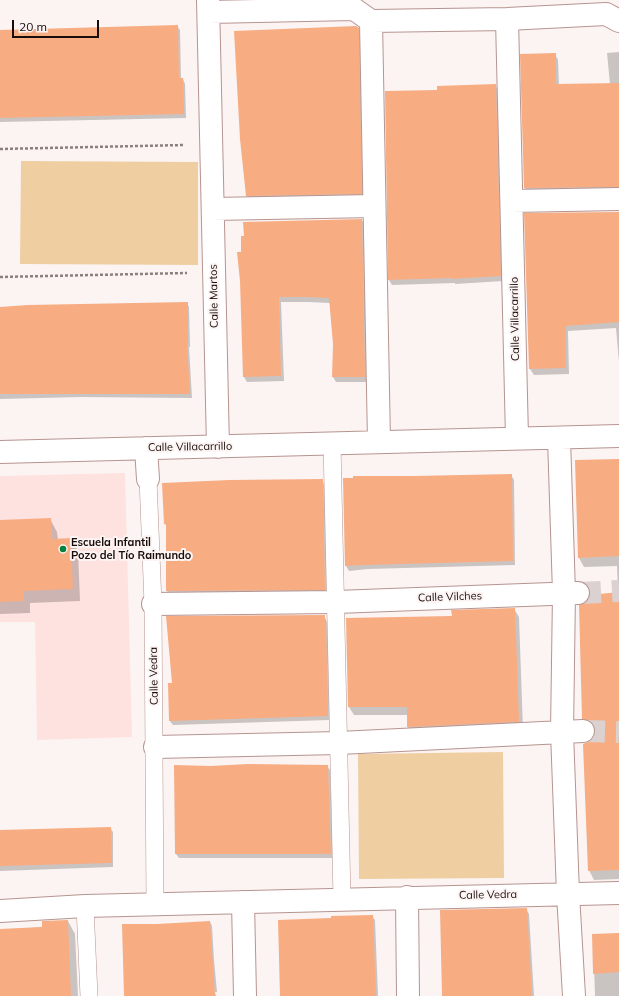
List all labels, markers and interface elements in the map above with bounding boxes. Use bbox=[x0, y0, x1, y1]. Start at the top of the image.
scale bar bbox=[14, 12, 101, 38]
text: 20 m bbox=[19, 19, 47, 34]
street label: Calle Martos bbox=[207, 264, 221, 328]
street label: Calle Villacarrillo bbox=[508, 277, 522, 361]
street label: Calle Villacarrillo bbox=[148, 440, 232, 454]
place label: Escuela Infantil Pozo del Tío Raimundo bbox=[71, 536, 191, 562]
marker: Escuela Infantil Pozo del Tío Raimundo bbox=[58, 544, 68, 554]
street label: Calle Vilches bbox=[418, 589, 482, 605]
street label: Calle Vedra bbox=[147, 647, 161, 705]
street label: Calle Vedra bbox=[459, 888, 517, 902]

